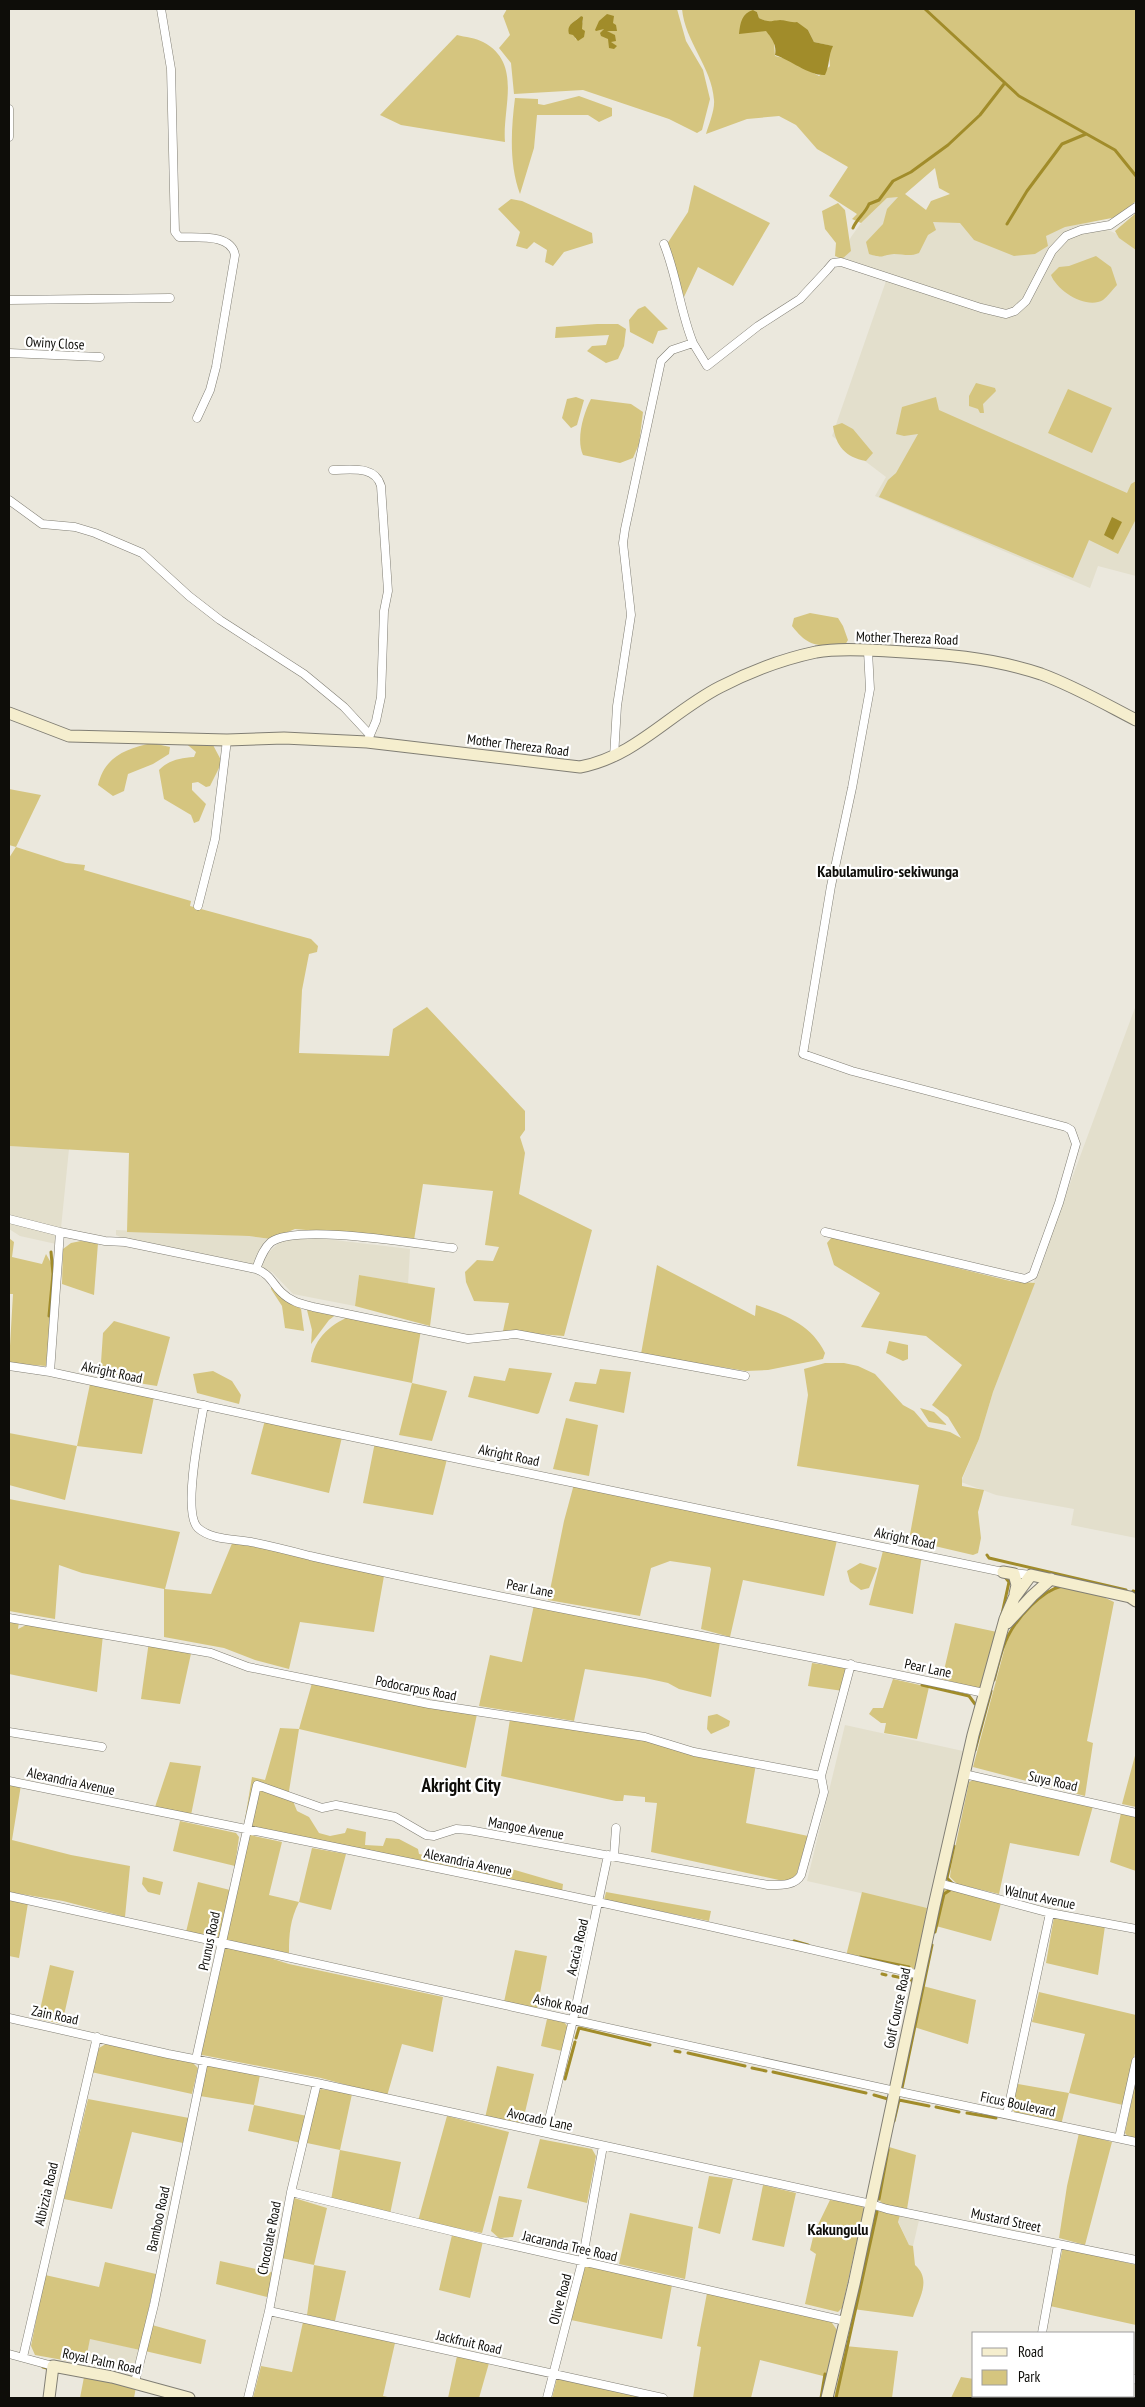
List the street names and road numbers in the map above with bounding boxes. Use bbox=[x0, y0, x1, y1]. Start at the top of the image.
street label: Owiny Close bbox=[25, 332, 85, 354]
street label: Mother Thereza Road bbox=[856, 627, 958, 649]
street label: Mother Thereza Road bbox=[466, 730, 570, 760]
street label: Akright Road bbox=[80, 1357, 144, 1387]
street label: Akright Road bbox=[477, 1440, 541, 1470]
street label: Akright Road bbox=[873, 1523, 937, 1553]
street label: Pear Lane bbox=[505, 1575, 555, 1601]
street label: Pear Lane bbox=[903, 1654, 953, 1682]
street label: Podocarpus Road bbox=[374, 1671, 458, 1705]
street label: Alexandria Avenue bbox=[25, 1763, 117, 1799]
street label: Suya Road bbox=[1027, 1767, 1079, 1795]
street label: Mangoe Avenue bbox=[487, 1812, 565, 1844]
street label: Alexandria Avenue bbox=[422, 1844, 514, 1880]
street label: Walnut Avenue bbox=[1003, 1881, 1077, 1913]
street label: Prunus Road bbox=[194, 1910, 224, 1972]
street label: Acacia Road bbox=[562, 1917, 592, 1977]
street label: Golf Course Road bbox=[880, 1966, 914, 2050]
street label: Ashok Road bbox=[532, 1989, 590, 2019]
street label: Zain Road bbox=[30, 2001, 80, 2029]
street label: Ficus Boulevard bbox=[979, 2087, 1057, 2121]
street label: Avocado Lane bbox=[506, 2103, 575, 2135]
street label: Albizzia Road bbox=[30, 2161, 62, 2227]
street label: Bamboo Road bbox=[142, 2185, 174, 2253]
street label: Chocolate Road bbox=[253, 2200, 285, 2276]
street label: Mustard Street bbox=[969, 2204, 1043, 2236]
street label: Jacaranda Tree Road bbox=[520, 2226, 619, 2266]
street label: Olive Road bbox=[545, 2272, 575, 2326]
street label: Jackfruit Road bbox=[434, 2326, 503, 2358]
street label: Royal Palm Road bbox=[61, 2344, 143, 2378]

